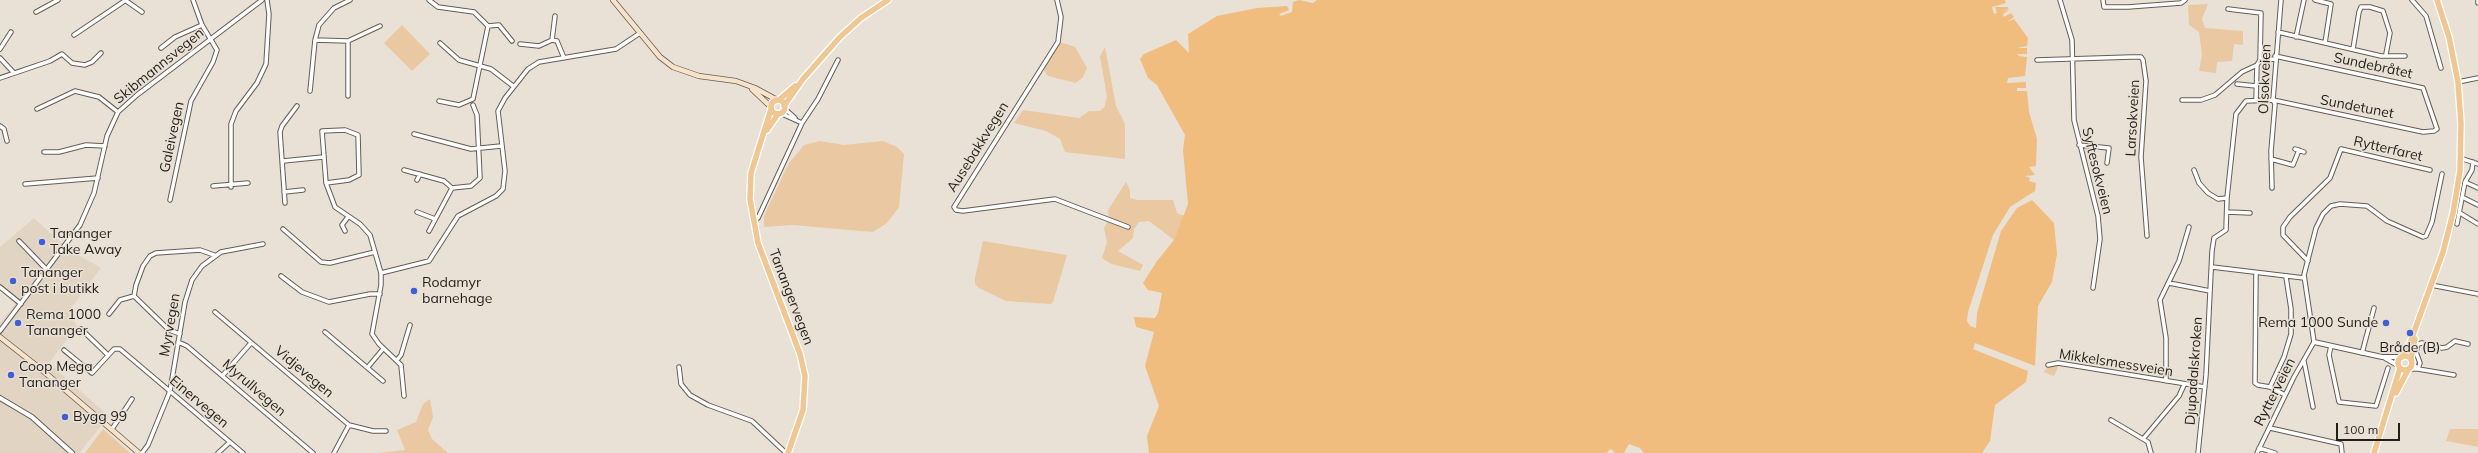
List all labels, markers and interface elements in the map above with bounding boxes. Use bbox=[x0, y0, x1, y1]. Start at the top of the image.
street label: Skibmannsvegen bbox=[111, 25, 207, 107]
street label: Olsokveien bbox=[2255, 44, 2275, 114]
street label: Sundebråtet bbox=[2332, 49, 2414, 83]
street label: Larsokveien bbox=[2123, 79, 2143, 157]
street label: Sundetunet bbox=[2319, 92, 2395, 122]
street label: Ausebakkvegen bbox=[944, 99, 1012, 195]
street label: Galeivegen bbox=[156, 100, 188, 174]
street label: Syftesokveien bbox=[2078, 126, 2116, 216]
street label: Rytterfaret bbox=[2352, 133, 2424, 165]
place label: Tananger Take Away bbox=[50, 226, 122, 258]
marker: Tananger Take Away bbox=[37, 237, 47, 247]
street label: Tanangervegen bbox=[765, 247, 817, 347]
place label: Tananger post i butikk bbox=[21, 265, 99, 298]
place label: Rodamyr barnehage bbox=[422, 275, 492, 308]
marker: Tananger post i butikk bbox=[8, 276, 18, 286]
marker: Rodamyr barnehage bbox=[409, 286, 419, 296]
street label: Myrvegen bbox=[156, 292, 184, 358]
place label: Rema 1000 Tananger bbox=[26, 307, 101, 340]
place label: Rema 1000 Sunde bbox=[2258, 315, 2378, 331]
street label: Djupadalskroken bbox=[2182, 316, 2206, 426]
marker: Rema 1000 Tananger bbox=[13, 318, 23, 328]
marker: Rema 1000 Sunde bbox=[2381, 318, 2391, 328]
marker: Bråde (B) bbox=[2405, 328, 2415, 338]
place label: Bråde (B) bbox=[2379, 340, 2441, 356]
street label: Vidjevegen bbox=[271, 343, 337, 401]
street label: Mikkelsmessveien bbox=[2058, 346, 2174, 380]
street label: Rytterveien bbox=[2251, 355, 2299, 429]
street label: Myrullvegen bbox=[219, 356, 289, 420]
place label: Coop Mega Tananger bbox=[19, 359, 93, 392]
marker: Coop Mega Tananger bbox=[6, 370, 16, 380]
street label: Einervegen bbox=[166, 372, 232, 432]
place label: Bygg 99 bbox=[73, 409, 127, 425]
marker: Bygg 99 bbox=[60, 412, 70, 422]
scale bar bbox=[2338, 415, 2402, 441]
text: 100 m bbox=[2343, 422, 2378, 437]

